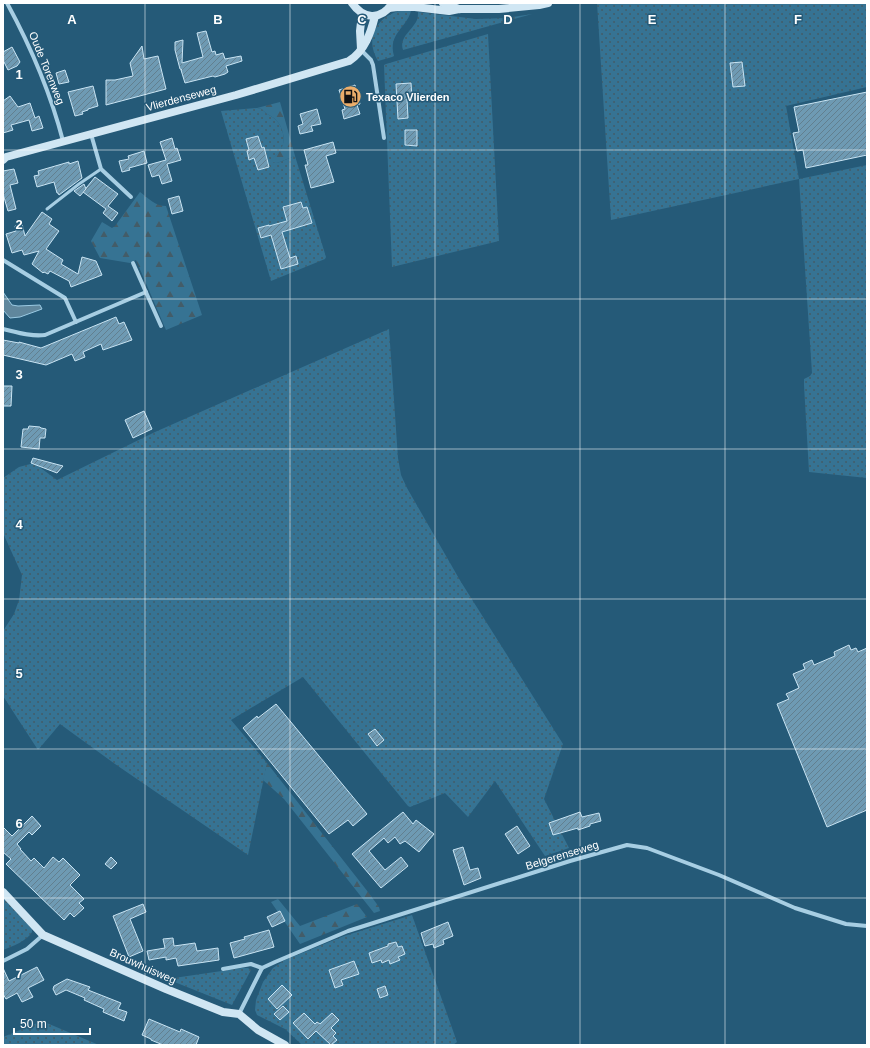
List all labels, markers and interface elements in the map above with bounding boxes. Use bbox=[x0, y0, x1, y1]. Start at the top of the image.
text: A bbox=[67, 12, 77, 27]
text: B bbox=[213, 12, 223, 27]
text: C bbox=[357, 12, 367, 27]
text: D bbox=[503, 12, 513, 27]
text: E bbox=[648, 12, 657, 27]
text: F bbox=[794, 12, 802, 27]
street label: Oude Torenweg bbox=[27, 30, 67, 106]
text: 1 bbox=[15, 67, 23, 82]
street label: Vlierdenseweg bbox=[145, 83, 217, 113]
fuel station icon: Texaco Vlierden bbox=[337, 84, 363, 110]
place label: Texaco Vlierden bbox=[366, 91, 450, 103]
text: 2 bbox=[15, 217, 23, 232]
text: 3 bbox=[15, 367, 23, 382]
text: 4 bbox=[15, 517, 23, 532]
text: 5 bbox=[15, 666, 23, 681]
text: 6 bbox=[15, 816, 23, 831]
street label: Belgerenseweg bbox=[524, 838, 600, 872]
street label: Brouwhuisweg bbox=[108, 946, 178, 986]
text: 7 bbox=[15, 966, 23, 981]
scale bar bbox=[14, 1010, 90, 1036]
text: 50 m bbox=[20, 1017, 47, 1031]

